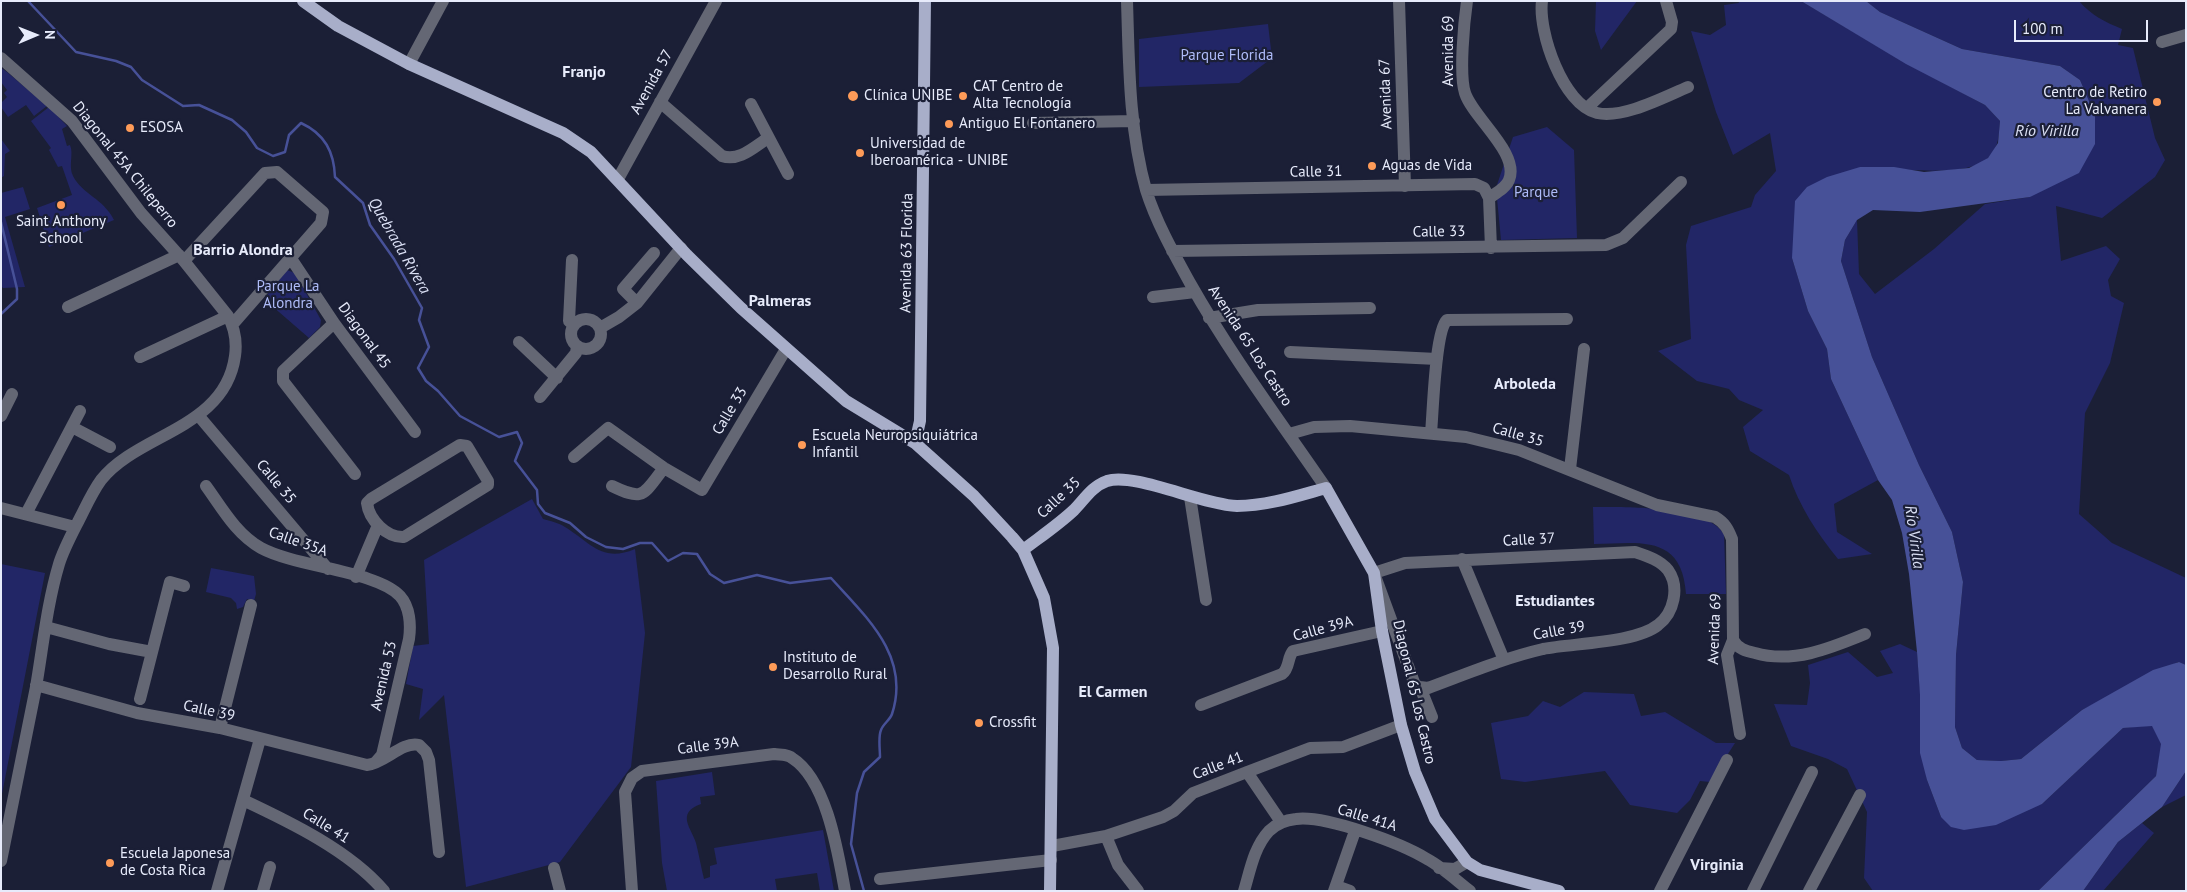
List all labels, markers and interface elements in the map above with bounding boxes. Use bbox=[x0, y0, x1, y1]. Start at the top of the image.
north arrow bbox=[10, 10, 60, 60]
scale bar bbox=[2017, 10, 2151, 42]
street label: Avenida 69 bbox=[1440, 15, 1458, 87]
text: 100 m bbox=[2022, 19, 2063, 38]
text: N bbox=[41, 30, 59, 39]
street label: Avenida 57 bbox=[627, 47, 677, 117]
park label: Parque Florida bbox=[1181, 47, 1273, 65]
street label: Avenida 67 bbox=[1376, 58, 1396, 130]
district label: Franjo bbox=[562, 62, 606, 82]
place label: CAT Centro de Alta Tecnología bbox=[973, 78, 1071, 113]
place label: Centro de Retiro La Valvanera bbox=[2043, 84, 2147, 119]
place label: Clínica UNIBE bbox=[864, 87, 952, 105]
marker: Clínica UNIBE bbox=[846, 89, 860, 103]
marker: CAT Centro de Alta Tecnología bbox=[957, 90, 969, 102]
marker: Centro de Retiro La Valvanera bbox=[2151, 96, 2163, 108]
street label: Diagonal 45A Chileperro bbox=[69, 98, 181, 232]
place label: Antiguo El Fontanero bbox=[959, 115, 1095, 133]
marker: Antiguo El Fontanero bbox=[943, 118, 955, 130]
place label: ESOSA bbox=[140, 119, 183, 137]
water label: Río Virilla bbox=[2015, 121, 2079, 141]
marker: ESOSA bbox=[124, 122, 136, 134]
place label: Universidad de Iberoamérica - UNIBE bbox=[870, 135, 1008, 170]
marker: Universidad de Iberoamérica - UNIBE bbox=[854, 147, 866, 159]
place label: Aguas de Vida bbox=[1382, 157, 1472, 175]
marker: Aguas de Vida bbox=[1366, 160, 1378, 172]
street label: Calle 31 bbox=[1290, 163, 1342, 181]
park label: Parque bbox=[1514, 184, 1558, 202]
street label: Avenida 63 Florida bbox=[897, 193, 917, 313]
water label: Quebrada Rivera bbox=[364, 195, 434, 297]
marker: Saint Anthony School bbox=[55, 199, 67, 211]
place label: Saint Anthony School bbox=[16, 213, 106, 248]
street label: Calle 33 bbox=[1413, 223, 1465, 241]
district label: Barrio Alondra bbox=[193, 240, 293, 260]
park label: Parque La Alondra bbox=[256, 278, 320, 313]
street label: Avenida 65 Los Castro bbox=[1204, 282, 1296, 410]
district label: Palmeras bbox=[749, 291, 811, 311]
street label: Diagonal 45 bbox=[334, 299, 394, 373]
district label: Arboleda bbox=[1494, 374, 1556, 394]
street label: Calle 33 bbox=[709, 384, 751, 438]
street label: Calle 35 bbox=[1490, 419, 1546, 451]
place label: Escuela Neuropsiquiátrica Infantil bbox=[812, 427, 978, 462]
marker: Escuela Neuropsiquiátrica Infantil bbox=[796, 439, 808, 451]
street label: Calle 35 bbox=[252, 456, 300, 508]
street label: Calle 35 bbox=[1034, 474, 1084, 522]
water label: Río Virilla bbox=[1900, 504, 1928, 570]
street label: Calle 35A bbox=[266, 524, 330, 560]
street label: Calle 37 bbox=[1502, 530, 1556, 550]
district label: Estudiantes bbox=[1515, 591, 1595, 611]
street label: Avenida 69 bbox=[1705, 593, 1725, 665]
street label: Calle 39A bbox=[1291, 612, 1355, 646]
street label: Diagonal 65 Los Castro bbox=[1389, 618, 1439, 766]
street label: Calle 39 bbox=[1532, 618, 1586, 644]
street label: Avenida 53 bbox=[367, 639, 401, 713]
place label: Instituto de Desarrollo Rural bbox=[783, 649, 887, 684]
marker: Instituto de Desarrollo Rural bbox=[767, 661, 779, 673]
district label: El Carmen bbox=[1078, 682, 1148, 702]
street label: Calle 39 bbox=[181, 697, 237, 725]
place label: Crossfit bbox=[989, 714, 1036, 732]
marker: Crossfit bbox=[973, 717, 985, 729]
street label: Calle 39A bbox=[677, 733, 739, 759]
street label: Calle 41 bbox=[1190, 748, 1246, 784]
street label: Calle 41A bbox=[1335, 800, 1399, 836]
street label: Calle 41 bbox=[299, 804, 353, 848]
place label: Escuela Japonesa de Costa Rica bbox=[120, 845, 230, 880]
district label: Virginia bbox=[1690, 855, 1744, 875]
marker: Escuela Japonesa de Costa Rica bbox=[104, 857, 116, 869]

